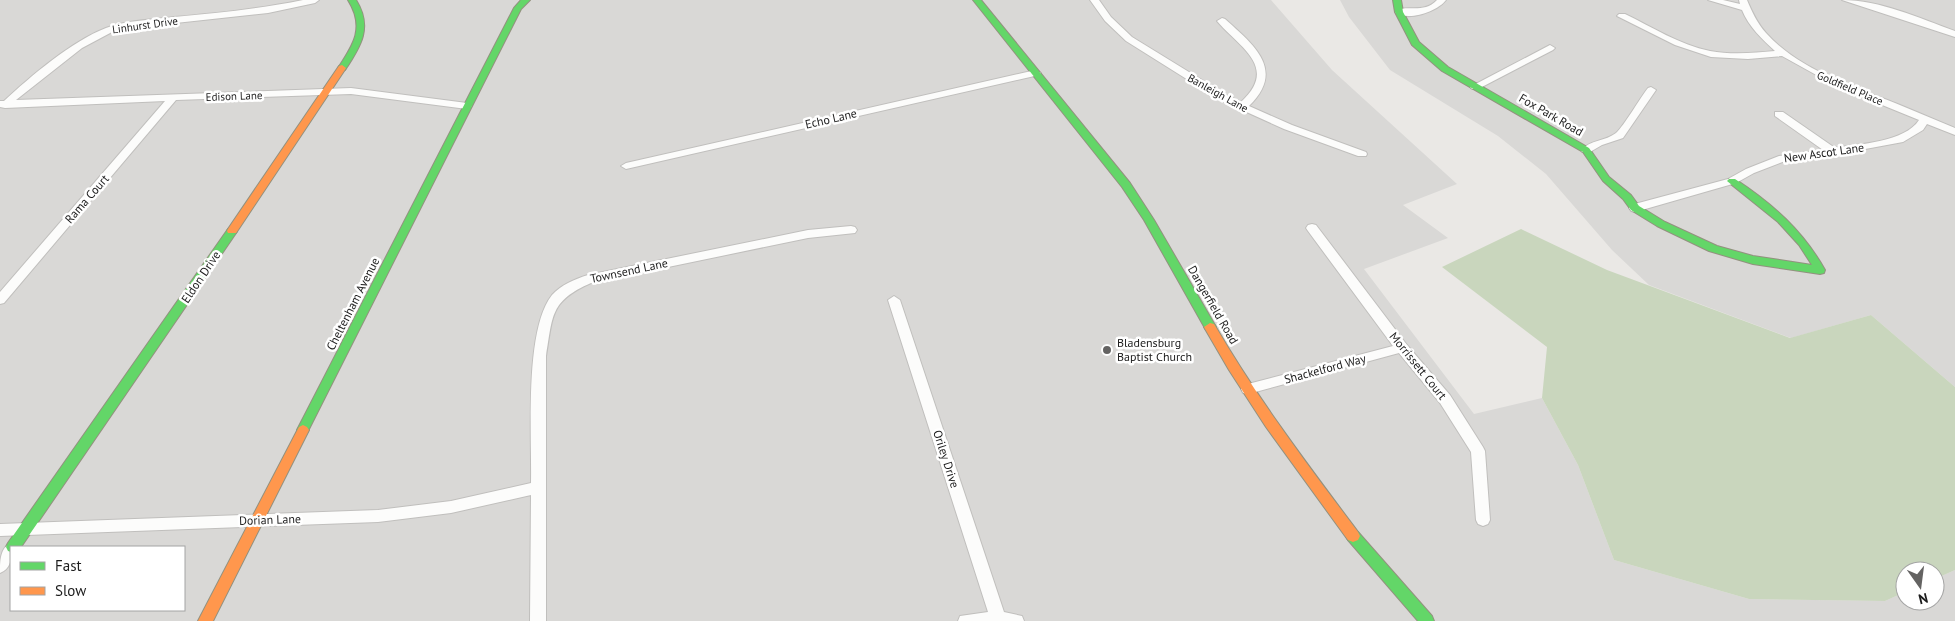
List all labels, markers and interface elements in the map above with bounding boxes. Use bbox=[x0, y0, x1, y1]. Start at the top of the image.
street label: Linhurst Drive bbox=[111, 13, 179, 37]
street label: Goldfield Place bbox=[1815, 68, 1886, 108]
street label: Banleigh Lane bbox=[1185, 71, 1251, 116]
street label: Edison Lane bbox=[205, 88, 263, 104]
street label: Fox Park Road bbox=[1516, 90, 1586, 139]
street label: Echo Lane bbox=[804, 105, 858, 132]
street label: New Ascot Lane bbox=[1783, 139, 1865, 166]
street label: Rama Court bbox=[61, 171, 112, 226]
street label: Eldon Drive bbox=[178, 248, 223, 306]
street label: Cheltenham Avenue bbox=[323, 255, 382, 353]
street label: Townsend Lane bbox=[589, 255, 669, 286]
street label: Dangerfield Road bbox=[1185, 263, 1242, 347]
street label: Morrissett Court bbox=[1387, 329, 1450, 403]
place label: Bladensburg Baptist Church bbox=[1117, 335, 1192, 364]
marker: Bladensburg Baptist Church bbox=[1101, 344, 1113, 356]
street label: Shackelford Way bbox=[1282, 350, 1368, 387]
street label: Oriley Drive bbox=[930, 428, 963, 490]
street label: Dorian Lane bbox=[239, 511, 301, 528]
legend bbox=[10, 546, 185, 611]
text: Fast bbox=[55, 556, 82, 575]
north arrow bbox=[1895, 561, 1945, 611]
text: Slow bbox=[55, 581, 86, 600]
text: N bbox=[1917, 589, 1930, 608]

